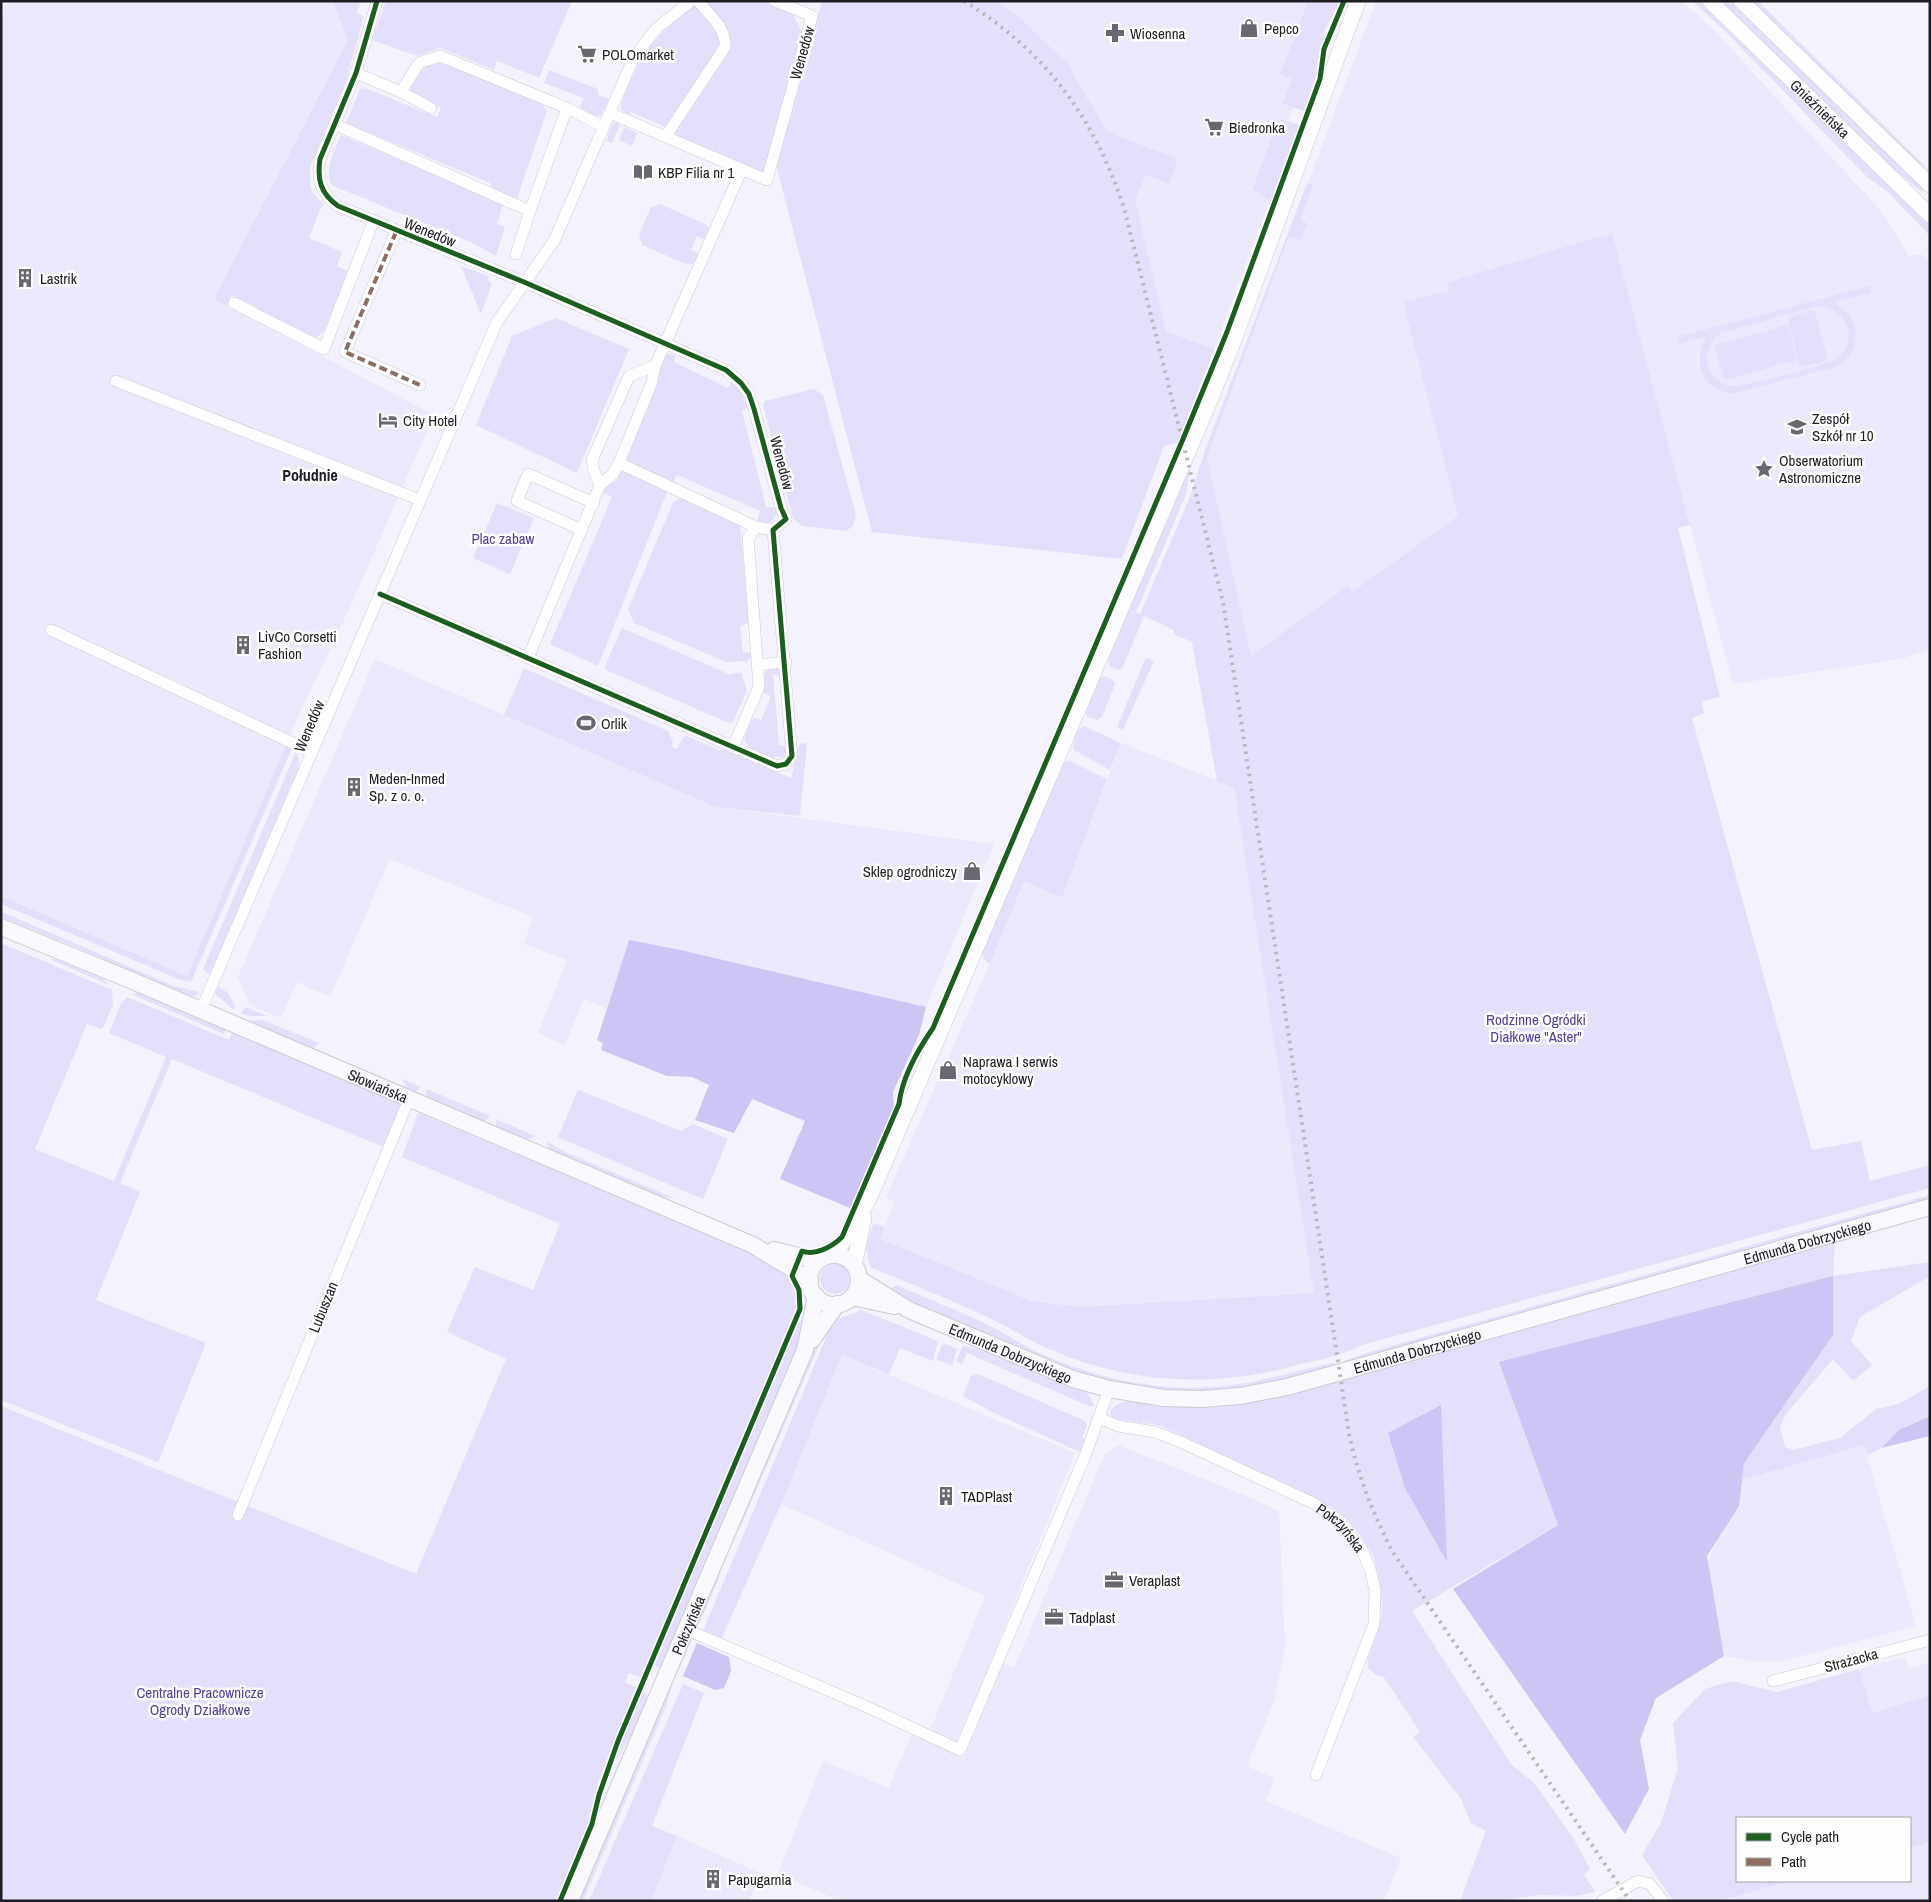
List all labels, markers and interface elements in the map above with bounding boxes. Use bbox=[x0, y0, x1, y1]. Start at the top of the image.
shop icon: Pepco bbox=[1238, 17, 1260, 39]
place label: Pepco bbox=[1264, 18, 1299, 39]
pharmacy icon: Wiosenna bbox=[1104, 22, 1126, 44]
place label: Wiosenna bbox=[1130, 23, 1186, 44]
street label: Wenedów bbox=[784, 24, 820, 82]
supermarket icon: POLOmarket bbox=[576, 43, 598, 65]
place label: POLOmarket bbox=[602, 44, 674, 65]
street label: Gnieźnieńska bbox=[1786, 74, 1855, 142]
supermarket icon: Biedronka bbox=[1203, 116, 1225, 138]
place label: Biedronka bbox=[1229, 117, 1285, 138]
library icon: KBP Filia nr 1 bbox=[632, 161, 654, 183]
place label: KBP Filia nr 1 bbox=[658, 162, 735, 183]
street label: Wenedów bbox=[401, 212, 459, 252]
building icon: Lastrik bbox=[14, 267, 36, 289]
place label: Lastrik bbox=[40, 268, 78, 289]
place label: Zespół Szkół nr 10 bbox=[1812, 408, 1874, 446]
hotel icon: City Hotel bbox=[377, 409, 399, 431]
place label: City Hotel bbox=[403, 410, 457, 431]
school or university icon: Zespół Szkół nr 10 bbox=[1786, 416, 1808, 438]
street label: Wenedów bbox=[765, 434, 799, 492]
place label: Obserwatorium Astronomiczne bbox=[1778, 450, 1863, 488]
place icon: Obserwatorium Astronomiczne bbox=[1753, 458, 1775, 480]
district label: Południe bbox=[282, 464, 338, 486]
park label: Plac zabaw bbox=[472, 528, 535, 549]
place label: LivCo Corsetti Fashion bbox=[258, 626, 337, 664]
building icon: LivCo Corsetti Fashion bbox=[232, 634, 254, 656]
street label: Wenedów bbox=[289, 697, 329, 755]
sports icon: Orlik bbox=[575, 712, 597, 734]
place label: Orlik bbox=[601, 713, 628, 734]
place label: Meden-Inmed Sp. z o. o. bbox=[369, 768, 445, 806]
building icon: Meden-Inmed Sp. z o. o. bbox=[343, 776, 365, 798]
shop icon: Sklep ogrodniczy bbox=[961, 860, 983, 882]
place label: Sklep ogrodniczy bbox=[863, 861, 958, 882]
park label: Rodzinne Ogródki Diałkowe "Aster" bbox=[1486, 1009, 1586, 1047]
place label: Naprawa I serwis motocyklowy bbox=[963, 1051, 1058, 1089]
shop icon: Naprawa I serwis motocyklowy bbox=[937, 1059, 959, 1081]
street label: Słowiańska bbox=[345, 1063, 411, 1107]
street label: Edmunda Dobrzyckiego bbox=[1741, 1214, 1873, 1269]
street label: Lubuszan bbox=[303, 1278, 343, 1336]
street label: Edmunda Dobrzyckiego bbox=[946, 1318, 1075, 1388]
street label: Edmunda Dobrzyckiego bbox=[1351, 1323, 1483, 1378]
building icon: TADPlast bbox=[935, 1485, 957, 1507]
place label: TADPlast bbox=[961, 1486, 1013, 1507]
street label: Połczyńska bbox=[1312, 1498, 1370, 1556]
office icon: Veraplast bbox=[1103, 1569, 1125, 1591]
place label: Veraplast bbox=[1129, 1570, 1181, 1591]
street label: Połczyńska bbox=[666, 1592, 710, 1658]
office icon: Tadplast bbox=[1043, 1606, 1065, 1628]
place label: Tadplast bbox=[1069, 1607, 1116, 1628]
street label: Strażacka bbox=[1822, 1643, 1880, 1677]
park label: Centralne Pracownicze Ogrody Działkowe bbox=[136, 1682, 264, 1720]
legend bbox=[1736, 1817, 1911, 1882]
text: Cycle path bbox=[1781, 1826, 1839, 1847]
text: Path bbox=[1781, 1851, 1806, 1872]
building icon: Papugarnia bbox=[702, 1868, 724, 1890]
place label: Papugarnia bbox=[728, 1869, 792, 1890]

